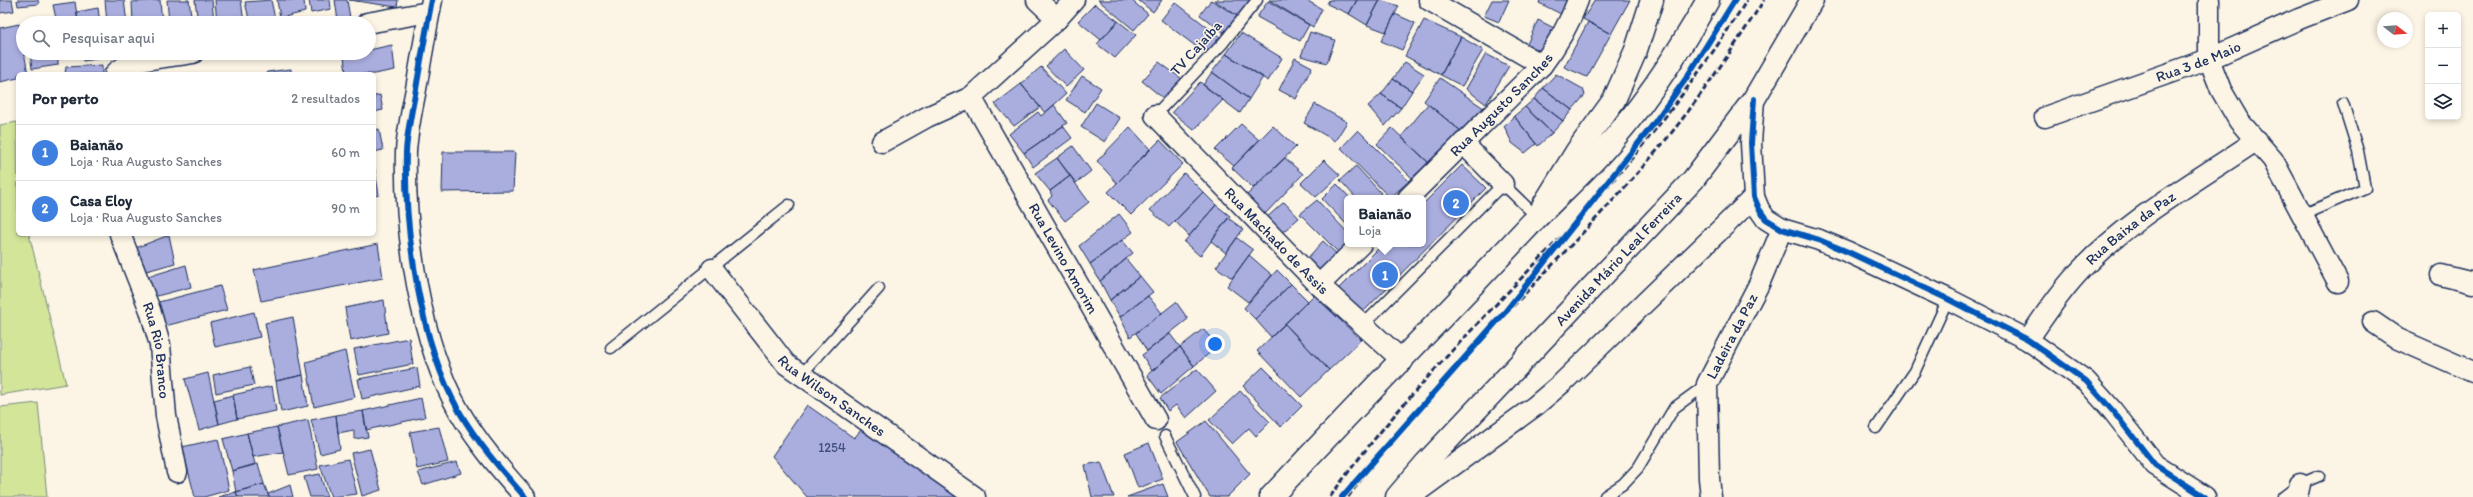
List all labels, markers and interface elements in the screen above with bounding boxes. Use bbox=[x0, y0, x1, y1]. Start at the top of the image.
north arrow bbox=[2377, 12, 2413, 48]
map controls bbox=[2425, 12, 2461, 120]
button: + bbox=[2425, 12, 2461, 48]
search box bbox=[16, 16, 376, 60]
street label: TV Cajaíba bbox=[1166, 16, 1226, 80]
icon: search bbox=[30, 27, 52, 49]
text: Pesquisar aqui bbox=[62, 29, 155, 47]
street label: Rua 3 de Maio bbox=[2153, 37, 2244, 86]
button: − bbox=[2425, 48, 2461, 84]
street label: Rua Augusto Sanches bbox=[1446, 49, 1557, 160]
button: layers bbox=[2425, 84, 2461, 120]
text: Por perto bbox=[32, 88, 99, 108]
text: 2 resultados bbox=[291, 91, 360, 106]
text: Baianão bbox=[70, 136, 123, 154]
text: 1 bbox=[42, 145, 48, 160]
text: 60 m bbox=[331, 145, 360, 160]
text: Loja · Rua Augusto Sanches bbox=[70, 154, 222, 169]
street label: Rua Machado de Assis bbox=[1221, 183, 1333, 299]
street label: Rua Baixa da Paz bbox=[2082, 187, 2179, 269]
pin: 2 bbox=[1443, 188, 1469, 218]
street label: Avenida Mário Leal Ferreira bbox=[1551, 188, 1686, 329]
text: Casa Eloy bbox=[70, 192, 132, 210]
popup bbox=[1344, 195, 1426, 247]
street label: Rua Levino Amorim bbox=[1025, 200, 1102, 317]
text: 2 bbox=[42, 201, 48, 216]
text: 90 m bbox=[331, 201, 360, 216]
text: Baianão bbox=[1358, 205, 1412, 223]
text: Loja · Rua Augusto Sanches bbox=[70, 210, 222, 225]
text: Loja bbox=[1358, 223, 1381, 238]
pin: 1 bbox=[1372, 260, 1398, 290]
street label: Ladeira da Paz bbox=[1702, 290, 1761, 382]
street label: Rua Rio Branco bbox=[139, 299, 174, 400]
your location bbox=[1205, 334, 1225, 354]
street label: Rua Wilson Sanches bbox=[774, 352, 889, 440]
house number: 1254 bbox=[818, 440, 846, 455]

